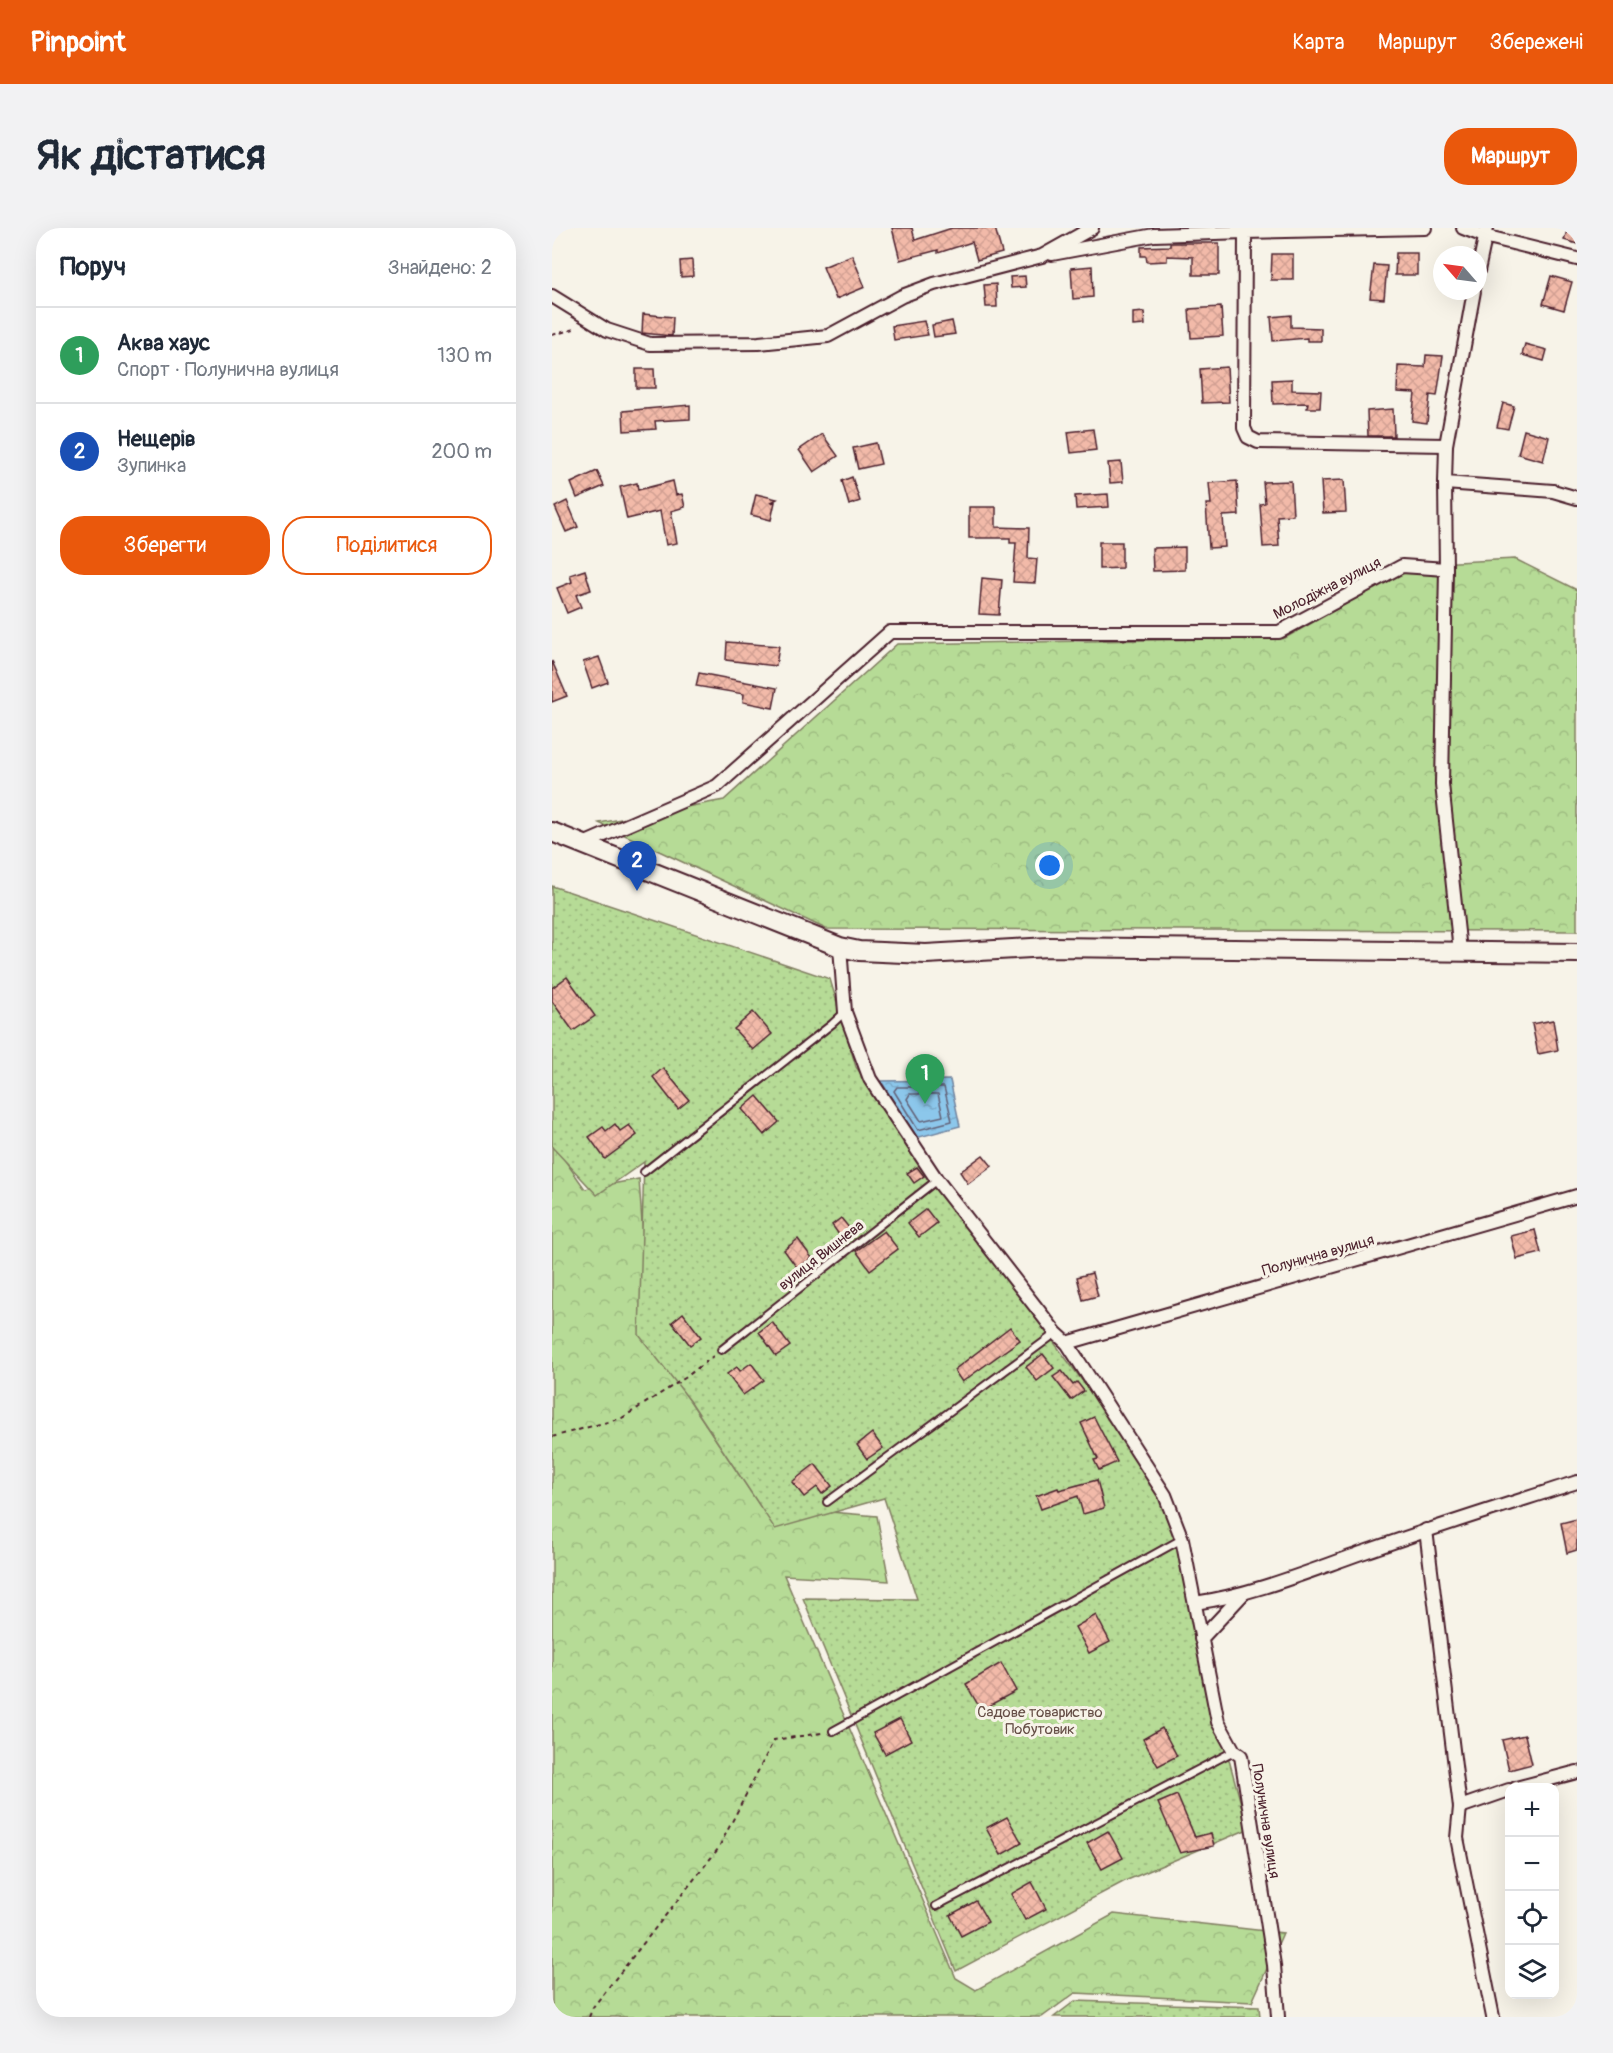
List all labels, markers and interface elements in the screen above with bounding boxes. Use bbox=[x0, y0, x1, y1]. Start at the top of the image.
text: Pinpoint bbox=[30, 25, 126, 60]
text: Карта bbox=[1293, 29, 1345, 56]
text: Маршрут bbox=[1378, 29, 1457, 56]
text: Збережені bbox=[1490, 29, 1583, 56]
button: Маршрут bbox=[1444, 128, 1577, 185]
text: Як дістатися bbox=[36, 130, 266, 182]
north arrow bbox=[1433, 246, 1487, 300]
text: Поруч bbox=[60, 251, 126, 283]
text: Знайдено: 2 bbox=[388, 255, 492, 280]
text: Аква хаус bbox=[117, 329, 210, 357]
text: 1 bbox=[76, 343, 83, 368]
text: 130 m bbox=[437, 343, 492, 368]
text: Спорт · Полунична вулиця bbox=[117, 357, 339, 382]
text: Нещерів bbox=[117, 425, 196, 453]
text: 2 bbox=[74, 439, 85, 464]
text: 200 m bbox=[431, 439, 492, 464]
text: Зупинка bbox=[117, 453, 186, 478]
button: Зберегти bbox=[60, 516, 270, 575]
button: Поділитися bbox=[282, 516, 492, 575]
street label: Молодіжна вулиця bbox=[1270, 553, 1384, 624]
pin: 2 bbox=[618, 842, 656, 891]
your location bbox=[1035, 851, 1064, 880]
pin: 1 bbox=[906, 1054, 944, 1104]
street label: вулиця Вишнева bbox=[775, 1216, 868, 1295]
street label: Полунична вулиця bbox=[1260, 1230, 1376, 1281]
park label: Садове товариство Побутовик bbox=[977, 1703, 1103, 1739]
street label: Полунична вулиця bbox=[1247, 1762, 1284, 1880]
map controls bbox=[1505, 1783, 1559, 1999]
button: + bbox=[1505, 1783, 1559, 1837]
button: − bbox=[1505, 1837, 1559, 1891]
button: locate bbox=[1505, 1891, 1559, 1945]
button: layers bbox=[1505, 1945, 1559, 1999]

